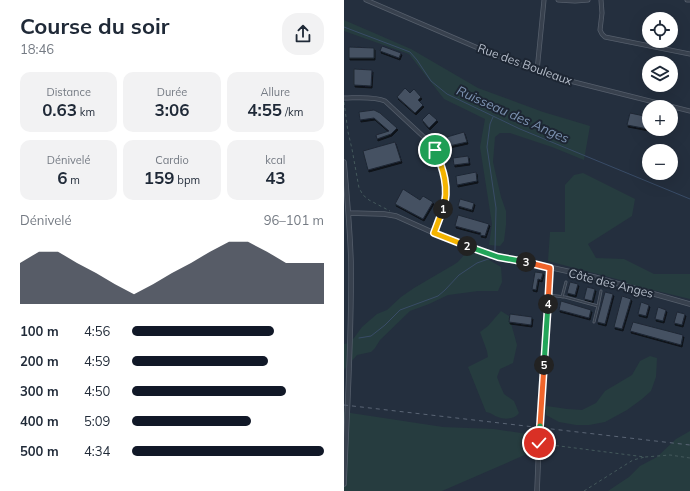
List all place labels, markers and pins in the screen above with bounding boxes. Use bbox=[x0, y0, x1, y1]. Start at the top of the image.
pin bbox=[418, 133, 452, 167]
pin: 1 bbox=[433, 199, 453, 219]
pin: 2 bbox=[457, 236, 477, 256]
pin: 3 bbox=[516, 252, 536, 272]
pin: 4 bbox=[538, 294, 558, 314]
pin: 5 bbox=[534, 355, 554, 375]
pin bbox=[522, 426, 556, 460]

